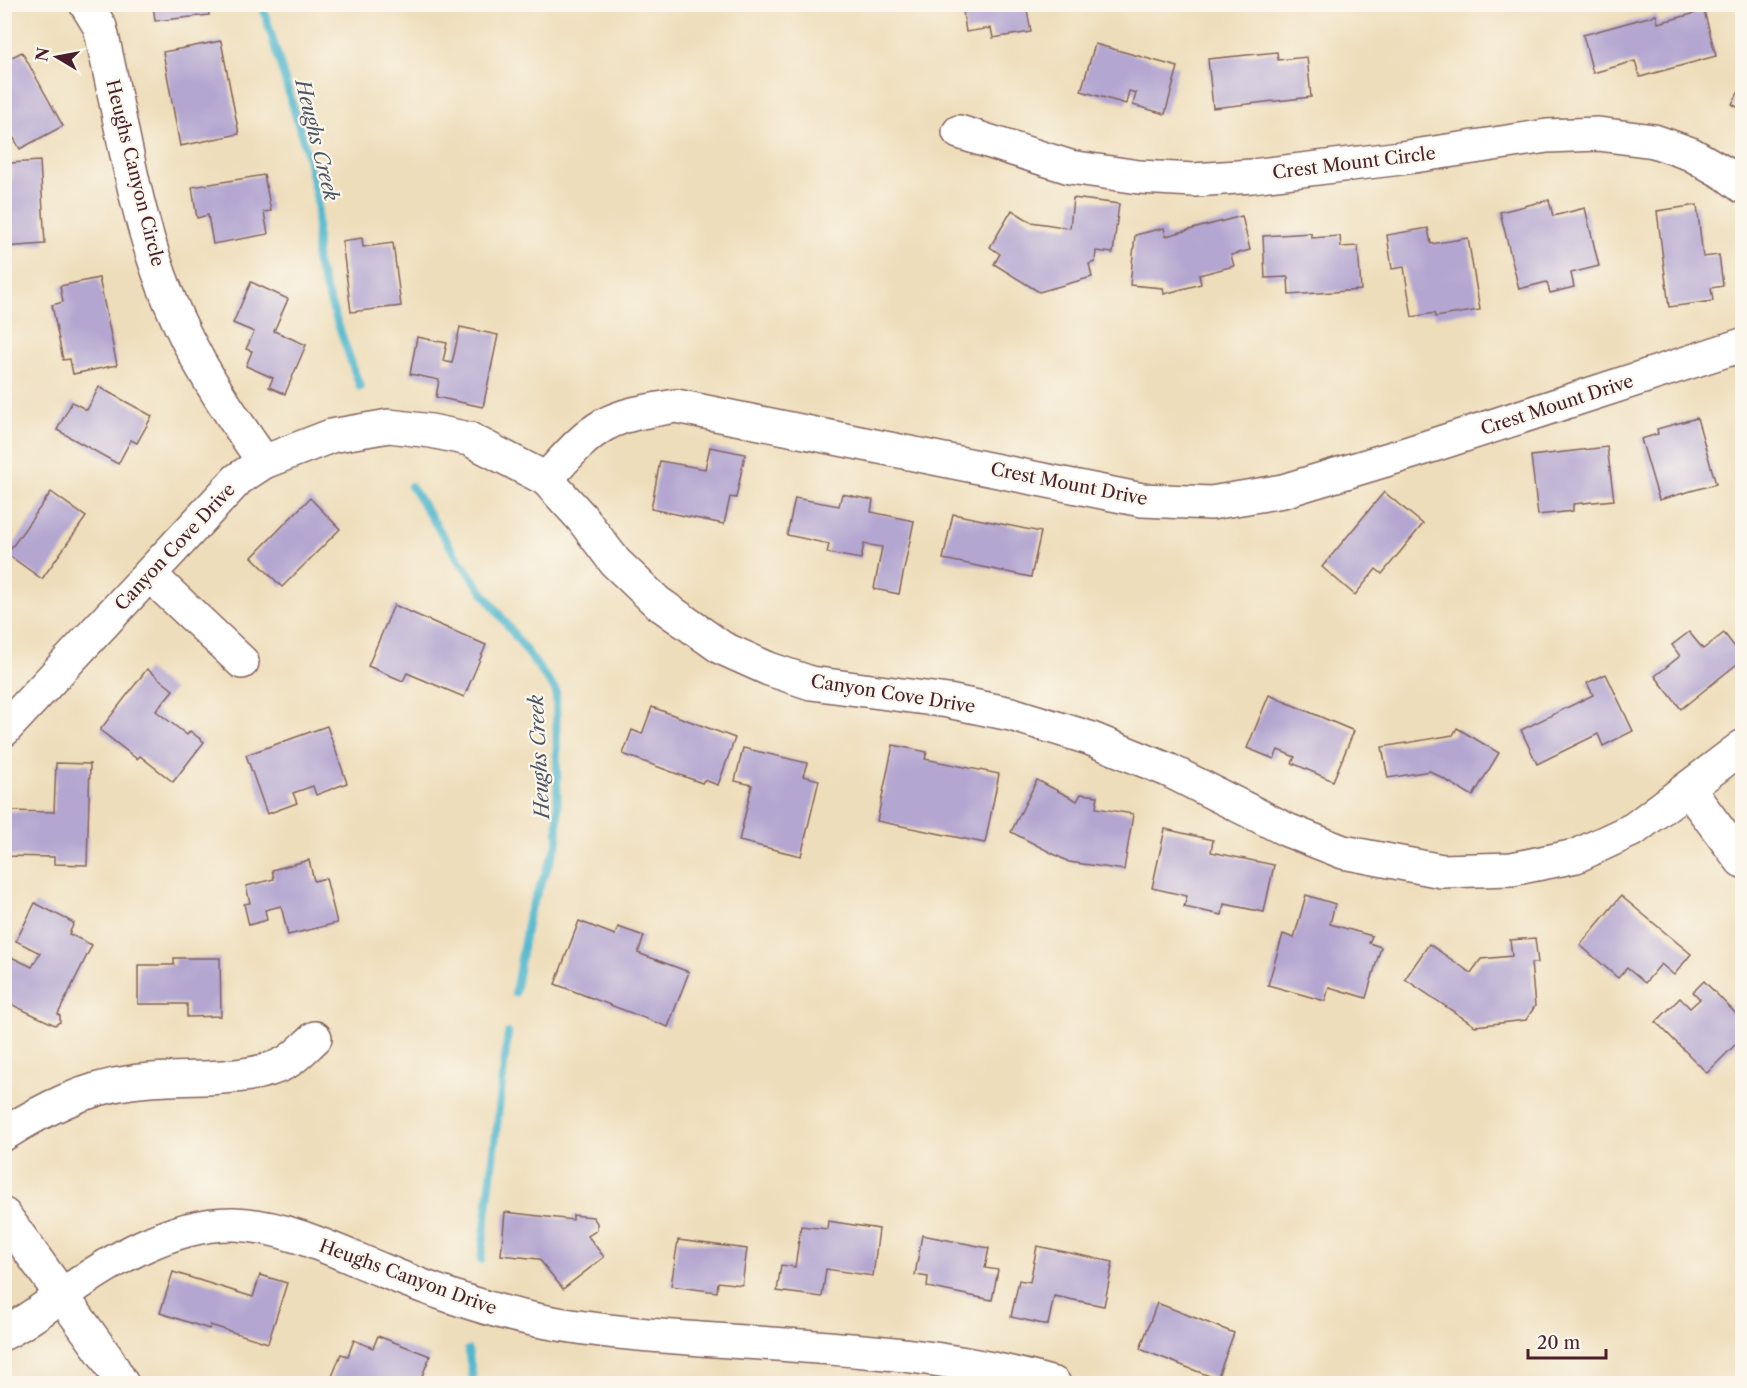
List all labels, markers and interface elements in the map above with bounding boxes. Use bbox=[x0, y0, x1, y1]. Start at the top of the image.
north arrow bbox=[27, 27, 87, 87]
text: N bbox=[31, 46, 53, 63]
water label: Heughs Creek bbox=[290, 75, 344, 204]
street label: Heughs Canyon Circle bbox=[101, 77, 169, 269]
street label: Crest Mount Circle bbox=[1271, 142, 1437, 184]
street label: Crest Mount Drive bbox=[1478, 370, 1636, 440]
street label: Crest Mount Drive bbox=[989, 458, 1149, 510]
street label: Canyon Cove Drive bbox=[110, 479, 240, 615]
street label: Canyon Cove Drive bbox=[809, 670, 977, 718]
water label: Heughs Creek bbox=[524, 694, 554, 822]
street label: Heughs Canyon Drive bbox=[316, 1235, 500, 1319]
scale bar bbox=[1528, 1322, 1606, 1360]
text: 20 m bbox=[1537, 1332, 1581, 1354]

